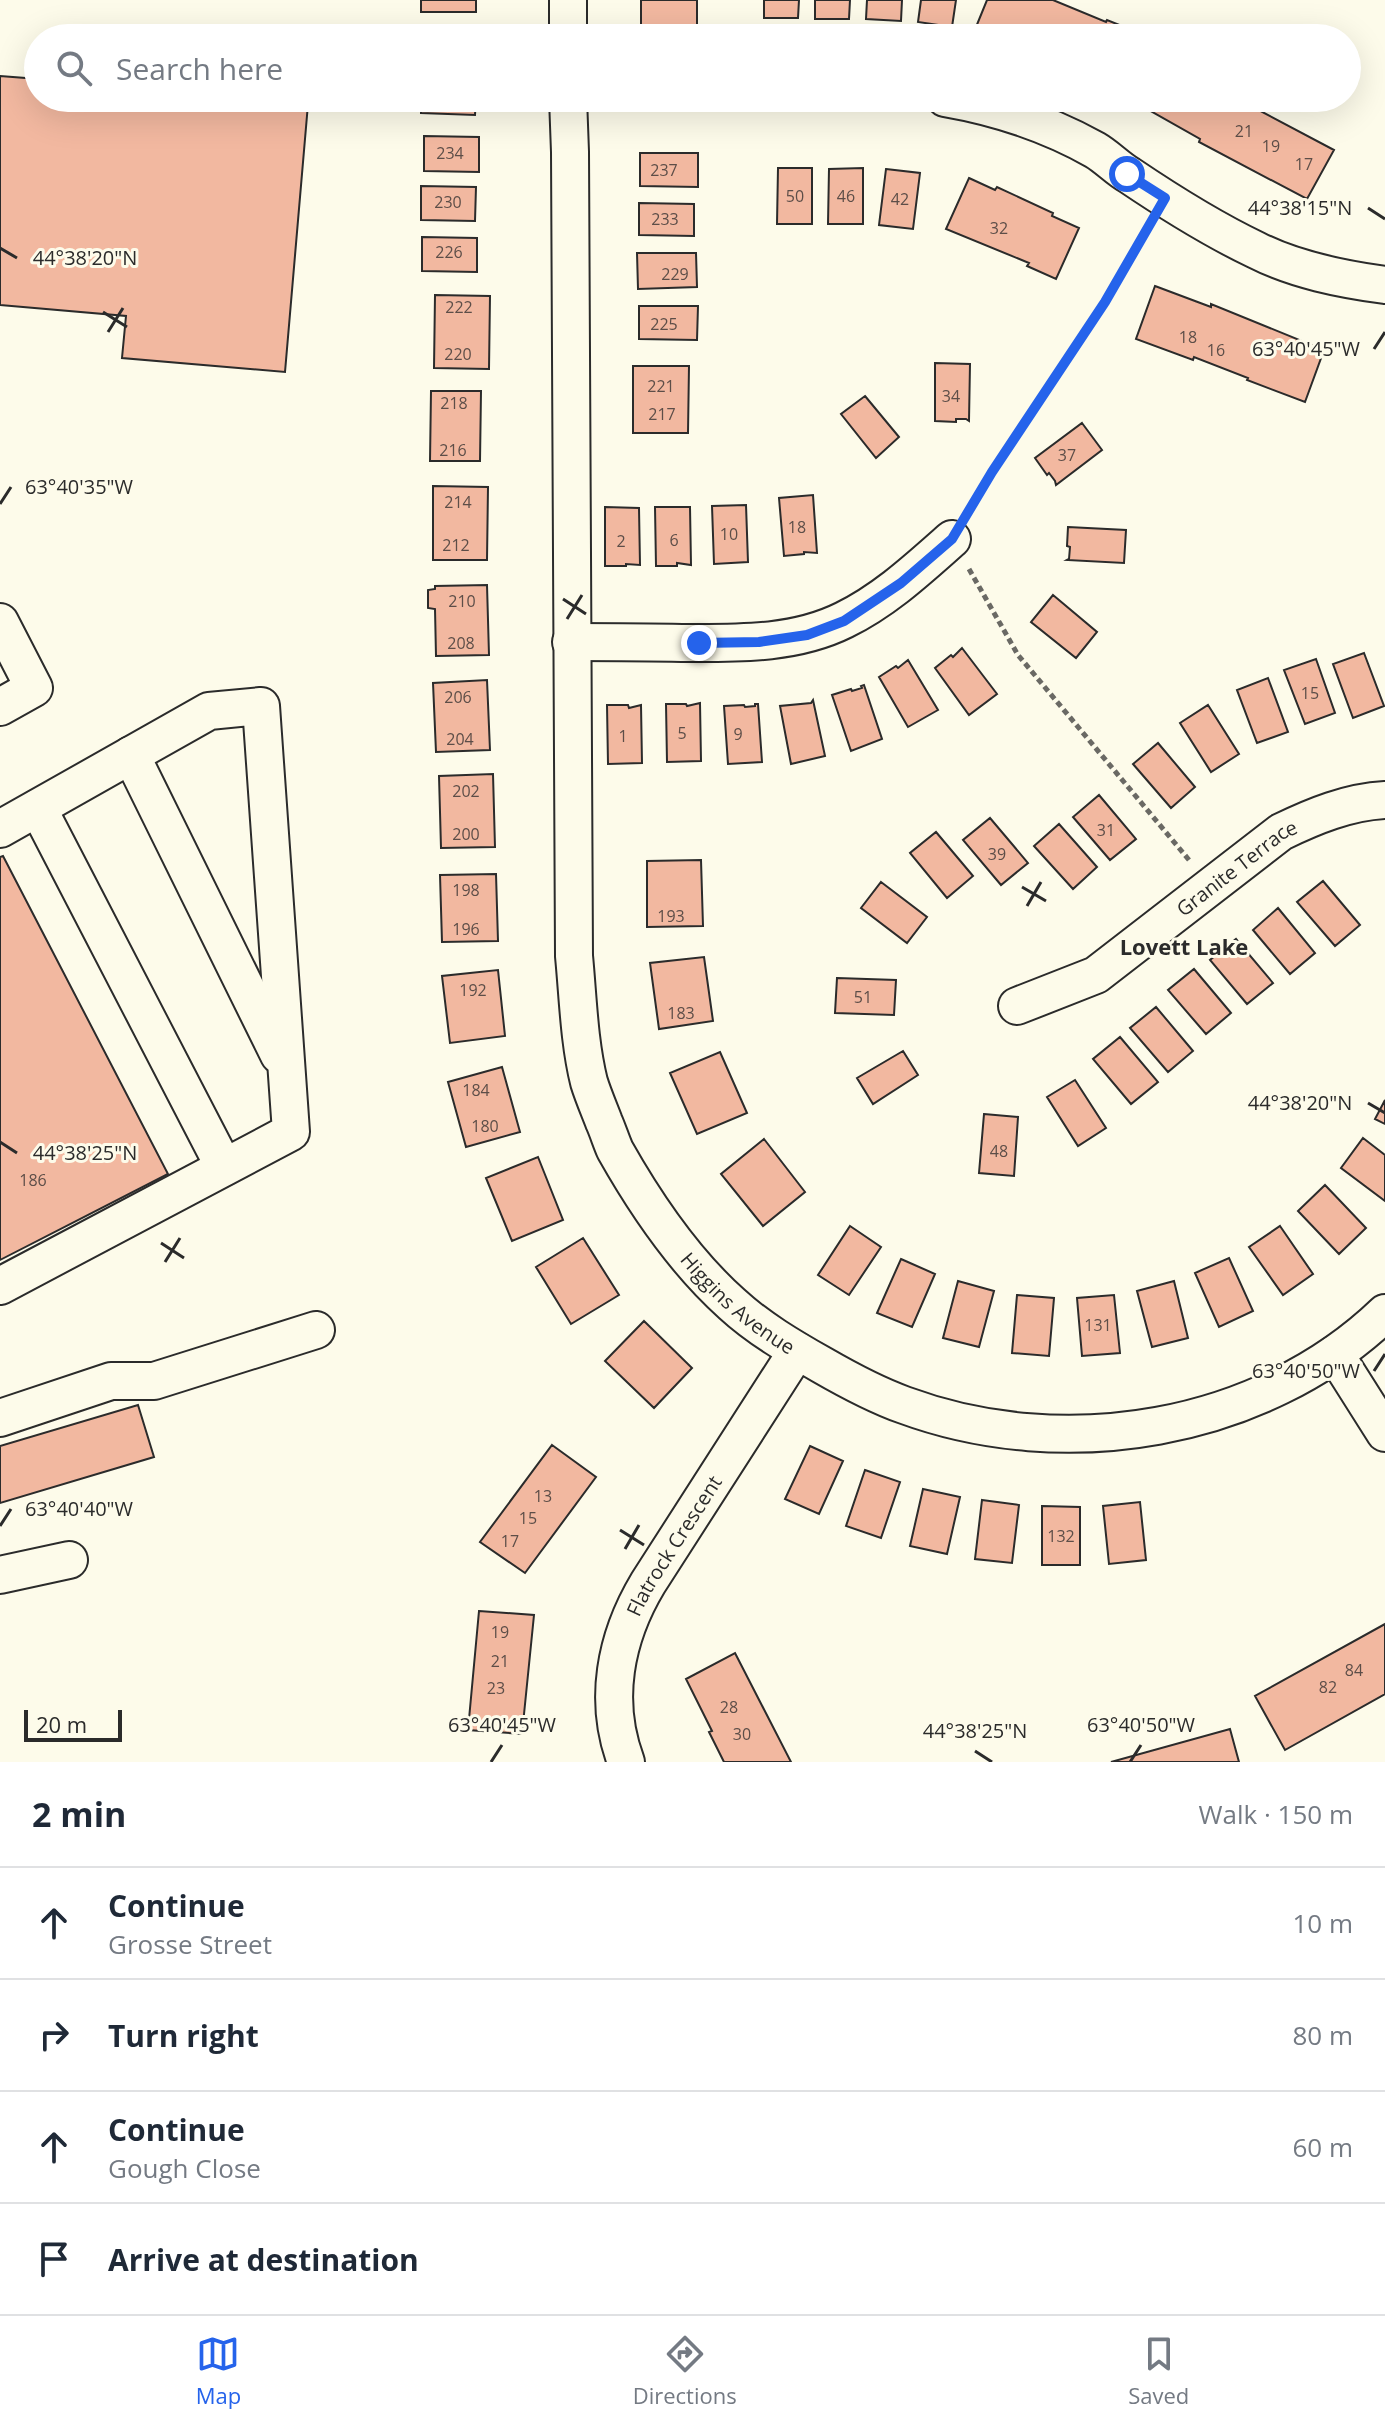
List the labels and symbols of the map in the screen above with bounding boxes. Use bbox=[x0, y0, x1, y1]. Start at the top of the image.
house number: 21 bbox=[1235, 120, 1253, 142]
house number: 19 bbox=[1262, 135, 1280, 157]
house number: 234 bbox=[436, 142, 464, 164]
house number: 17 bbox=[1295, 153, 1313, 175]
route start bbox=[1109, 156, 1145, 192]
house number: 237 bbox=[650, 159, 678, 181]
house number: 50 bbox=[786, 185, 804, 207]
house number: 46 bbox=[837, 185, 855, 207]
house number: 42 bbox=[891, 188, 909, 210]
house number: 230 bbox=[434, 191, 462, 213]
text: 44°38'15"N bbox=[1248, 194, 1352, 221]
house number: 233 bbox=[651, 208, 679, 230]
house number: 32 bbox=[990, 217, 1008, 239]
house number: 226 bbox=[435, 241, 463, 263]
text: 44°38'20"N bbox=[33, 244, 137, 271]
house number: 229 bbox=[661, 263, 689, 285]
house number: 222 bbox=[445, 296, 473, 318]
house number: 225 bbox=[650, 313, 678, 335]
house number: 18 bbox=[1179, 326, 1197, 348]
text: 63°40'45"W bbox=[1252, 335, 1361, 362]
house number: 16 bbox=[1207, 339, 1225, 361]
house number: 220 bbox=[444, 343, 472, 365]
house number: 221 bbox=[647, 375, 675, 397]
house number: 34 bbox=[942, 385, 960, 407]
house number: 218 bbox=[440, 392, 468, 414]
house number: 217 bbox=[648, 403, 676, 425]
house number: 216 bbox=[439, 439, 467, 461]
house number: 37 bbox=[1058, 444, 1076, 466]
text: 63°40'35"W bbox=[25, 473, 134, 500]
house number: 214 bbox=[444, 491, 472, 513]
house number: 18 bbox=[788, 516, 806, 538]
house number: 10 bbox=[720, 523, 738, 545]
house number: 6 bbox=[669, 529, 679, 551]
house number: 2 bbox=[616, 530, 626, 552]
house number: 212 bbox=[442, 534, 470, 556]
house number: 210 bbox=[448, 590, 476, 612]
route end bbox=[681, 625, 717, 661]
house number: 208 bbox=[447, 632, 475, 654]
house number: 15 bbox=[1301, 682, 1319, 704]
house number: 206 bbox=[444, 686, 472, 708]
house number: 5 bbox=[677, 722, 687, 744]
house number: 9 bbox=[733, 723, 743, 745]
house number: 1 bbox=[618, 725, 628, 747]
house number: 204 bbox=[446, 728, 474, 750]
house number: 202 bbox=[452, 780, 480, 802]
street label: Granite Terrace bbox=[1170, 813, 1301, 922]
house number: 31 bbox=[1097, 819, 1115, 841]
house number: 200 bbox=[452, 823, 480, 845]
house number: 39 bbox=[988, 843, 1006, 865]
house number: 198 bbox=[452, 879, 480, 901]
house number: 193 bbox=[657, 905, 685, 927]
house number: 196 bbox=[452, 918, 480, 940]
district label: Lovett Lake bbox=[1120, 931, 1248, 961]
house number: 192 bbox=[459, 979, 487, 1001]
house number: 51 bbox=[854, 986, 872, 1008]
house number: 183 bbox=[667, 1002, 695, 1024]
house number: 184 bbox=[462, 1079, 490, 1101]
text: 44°38'20"N bbox=[1248, 1089, 1352, 1116]
house number: 180 bbox=[471, 1115, 499, 1137]
text: 44°38'25"N bbox=[33, 1139, 137, 1166]
house number: 48 bbox=[990, 1140, 1008, 1162]
house number: 186 bbox=[19, 1169, 47, 1191]
street label: Higgins Avenue bbox=[675, 1246, 800, 1360]
house number: 131 bbox=[1084, 1314, 1112, 1336]
text: 63°40'50"W bbox=[1252, 1357, 1361, 1384]
street label: Flatrock Crescent bbox=[620, 1470, 727, 1620]
house number: 13 bbox=[534, 1485, 552, 1507]
text: 63°40'40"W bbox=[25, 1495, 134, 1522]
house number: 15 bbox=[519, 1507, 537, 1529]
house number: 132 bbox=[1047, 1525, 1075, 1547]
house number: 17 bbox=[501, 1530, 519, 1552]
house number: 19 bbox=[491, 1621, 509, 1643]
house number: 21 bbox=[491, 1650, 509, 1672]
house number: 84 bbox=[1345, 1659, 1363, 1681]
house number: 82 bbox=[1319, 1676, 1337, 1698]
house number: 23 bbox=[487, 1677, 505, 1699]
house number: 28 bbox=[720, 1696, 738, 1718]
scale bar bbox=[24, 1706, 122, 1742]
text: 63°40'45"W bbox=[448, 1711, 557, 1738]
text: 63°40'50"W bbox=[1087, 1711, 1196, 1738]
text: 44°38'25"N bbox=[923, 1717, 1027, 1744]
house number: 30 bbox=[733, 1723, 751, 1745]

